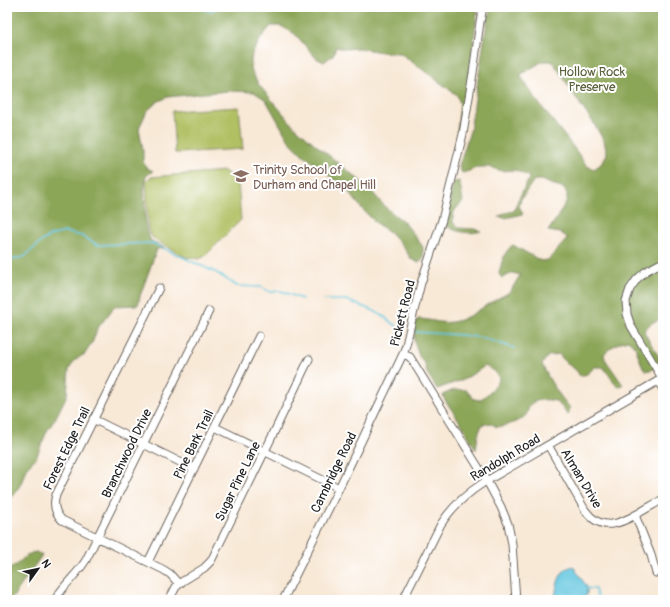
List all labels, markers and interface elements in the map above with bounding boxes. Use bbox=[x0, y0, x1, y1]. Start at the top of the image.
park label: Hollow Rock Preserve bbox=[559, 64, 626, 95]
place label: Trinity School of Durham and Chapel Hill bbox=[253, 162, 376, 193]
school or university icon: Trinity School of Durham and Chapel Hill bbox=[232, 167, 250, 185]
street label: Pickett Road bbox=[387, 278, 419, 348]
street label: Forest Edge Trail bbox=[40, 404, 94, 493]
street label: Branchwood Drive bbox=[98, 406, 156, 501]
street label: Pine Bark Trail bbox=[170, 407, 218, 482]
street label: Cambridge Road bbox=[307, 429, 360, 515]
street label: Randolph Road bbox=[468, 431, 543, 485]
street label: Sugar Pine Lane bbox=[212, 438, 264, 524]
street label: Alman Drive bbox=[557, 446, 605, 512]
north arrow bbox=[18, 549, 58, 589]
text: N bbox=[38, 557, 54, 571]

